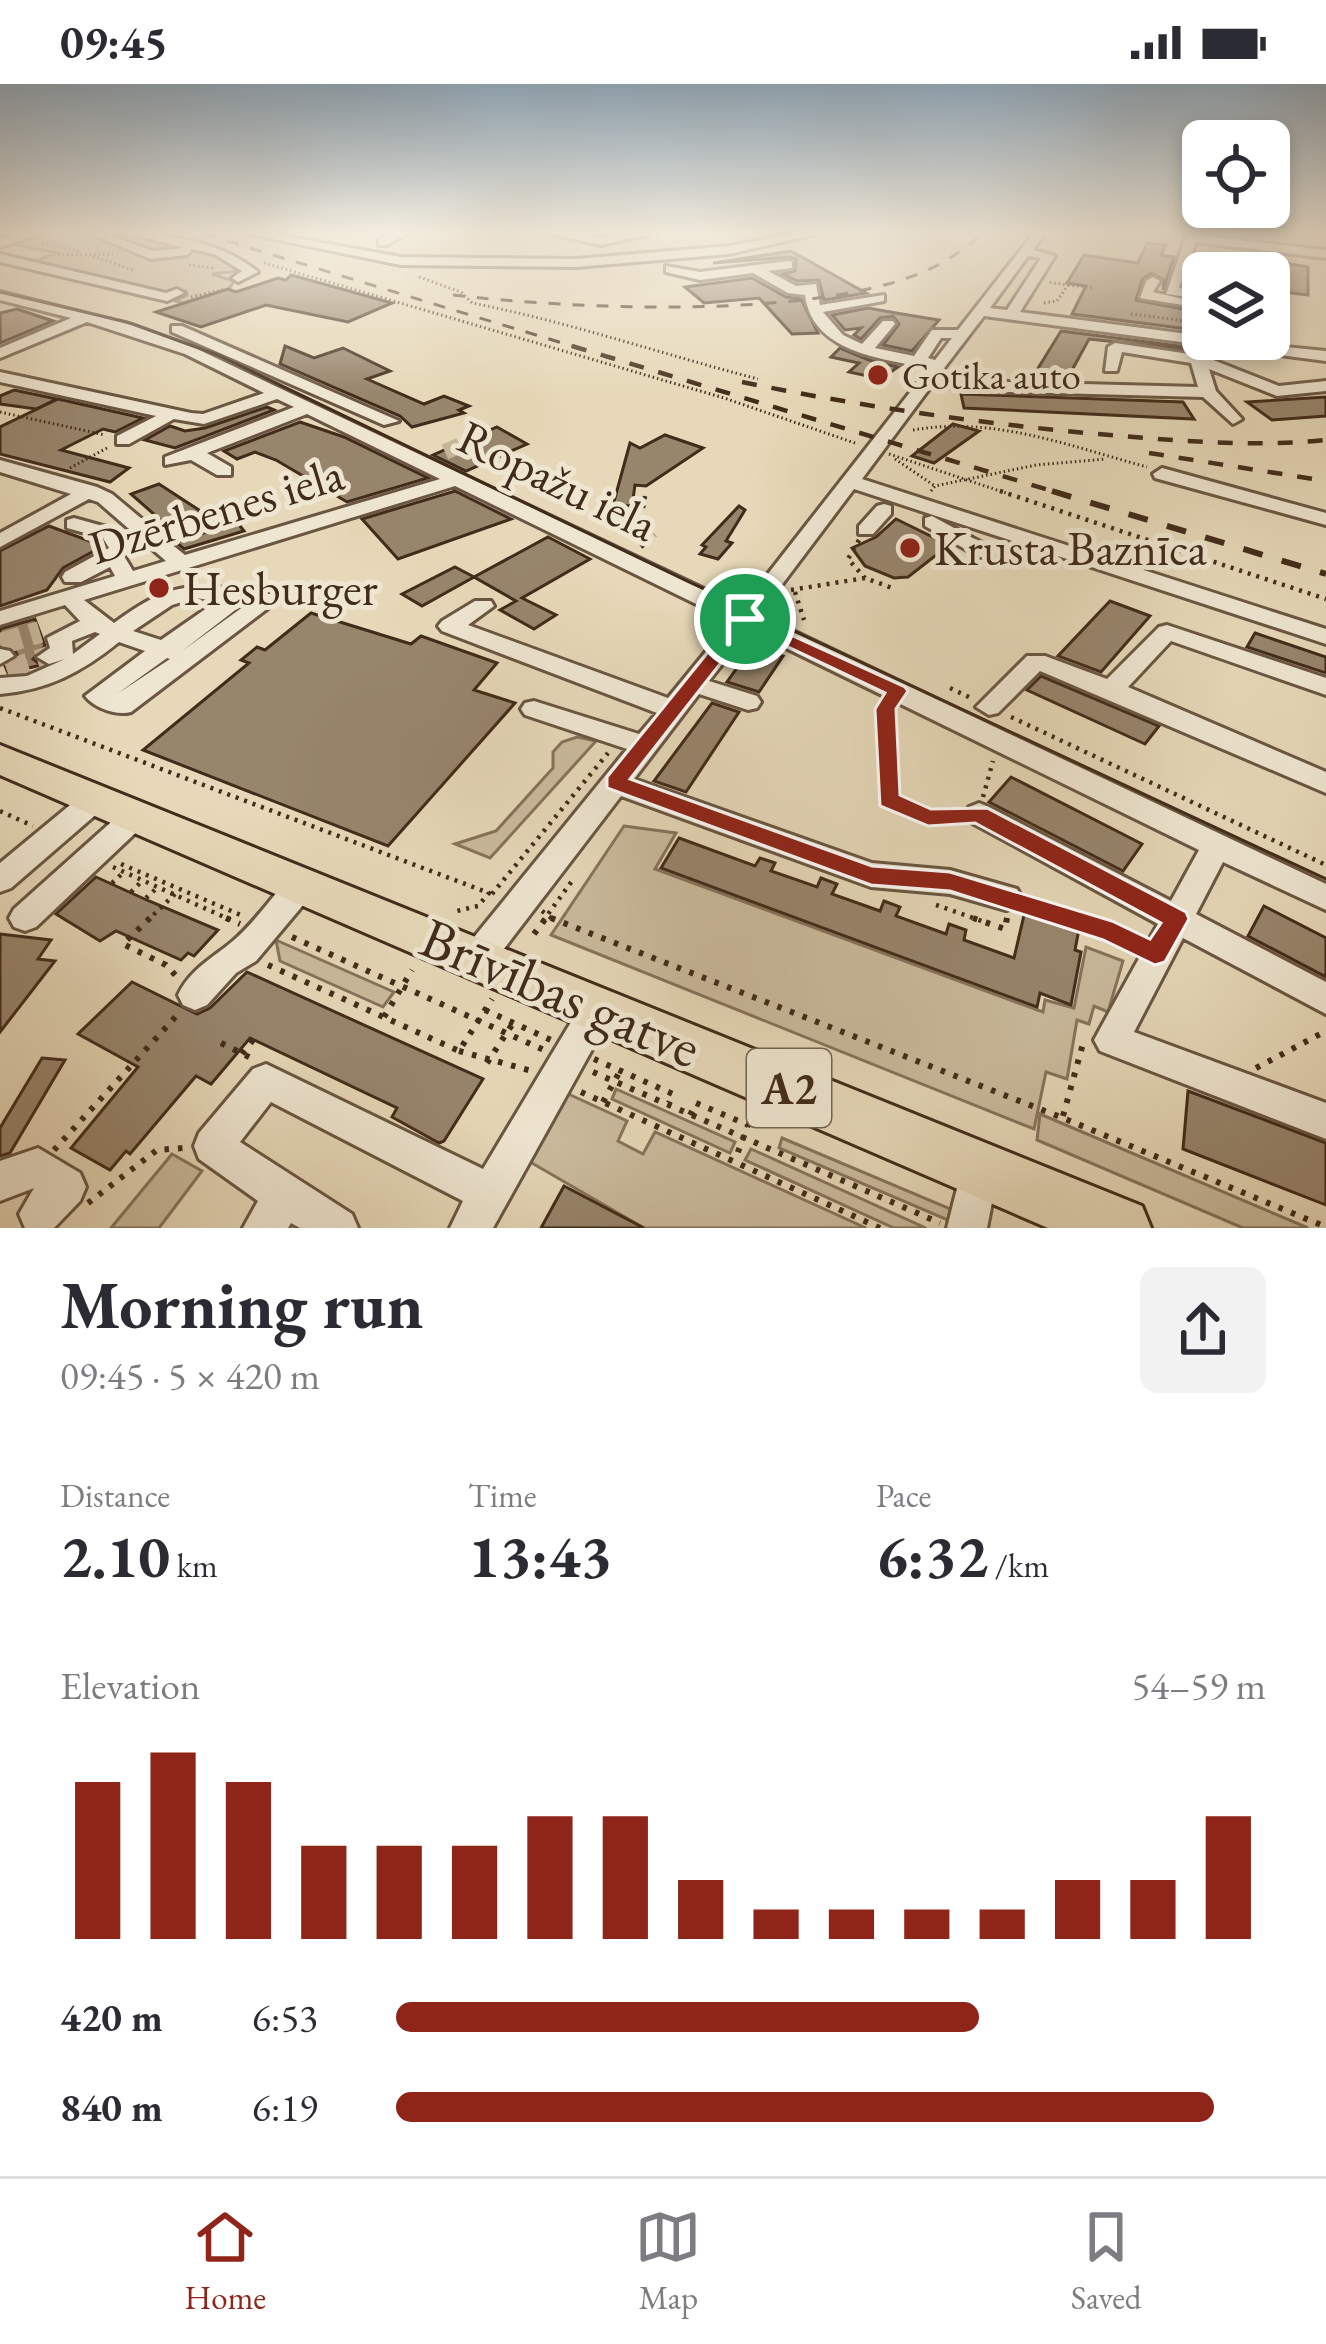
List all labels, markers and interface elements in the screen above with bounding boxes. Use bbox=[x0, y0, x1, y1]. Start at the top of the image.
text: 09:45 bbox=[60, 13, 168, 71]
map controls bbox=[1182, 120, 1290, 360]
button: locate bbox=[1182, 120, 1290, 228]
button: layers bbox=[1182, 252, 1290, 360]
place label: Gotika auto bbox=[902, 350, 1081, 401]
marker: Gotika auto bbox=[865, 362, 891, 388]
street label: Ropažu iela bbox=[448, 405, 669, 555]
street label: Dzērbenes iela bbox=[81, 442, 352, 578]
place label: Krusta Baznīca bbox=[934, 517, 1208, 579]
marker: Krusta Baznīca bbox=[897, 535, 923, 561]
place label: Hesburger bbox=[183, 557, 378, 619]
pin bbox=[694, 568, 796, 670]
marker: Hesburger bbox=[146, 575, 172, 601]
icon: arrive bbox=[712, 586, 778, 652]
street label: Brīvības gatve bbox=[410, 900, 712, 1084]
road number: A2 bbox=[747, 1049, 831, 1127]
text: Morning run bbox=[60, 1262, 424, 1348]
button: share bbox=[1140, 1267, 1266, 1393]
text: 09:45 · 5 × 420 m bbox=[60, 1350, 320, 1401]
text: Distance bbox=[60, 1474, 170, 1517]
text: Time bbox=[468, 1474, 537, 1517]
text: Pace bbox=[876, 1474, 931, 1517]
text: 2.10 bbox=[60, 1517, 170, 1595]
text: 13:43 bbox=[468, 1517, 612, 1595]
text: 6:32 bbox=[876, 1517, 988, 1595]
text: km bbox=[170, 1544, 218, 1587]
text: /km bbox=[988, 1544, 1049, 1587]
text: Elevation bbox=[60, 1660, 200, 1711]
text: 54–59 m bbox=[1132, 1660, 1266, 1711]
text: 420 m bbox=[60, 1992, 163, 2043]
text: 6:53 bbox=[252, 1992, 318, 2043]
text: 840 m bbox=[60, 2082, 163, 2133]
text: 6:19 bbox=[252, 2082, 318, 2133]
tab: Home bbox=[185, 2204, 266, 2319]
tab: Map bbox=[635, 2204, 701, 2319]
tab: Saved bbox=[1071, 2204, 1141, 2319]

